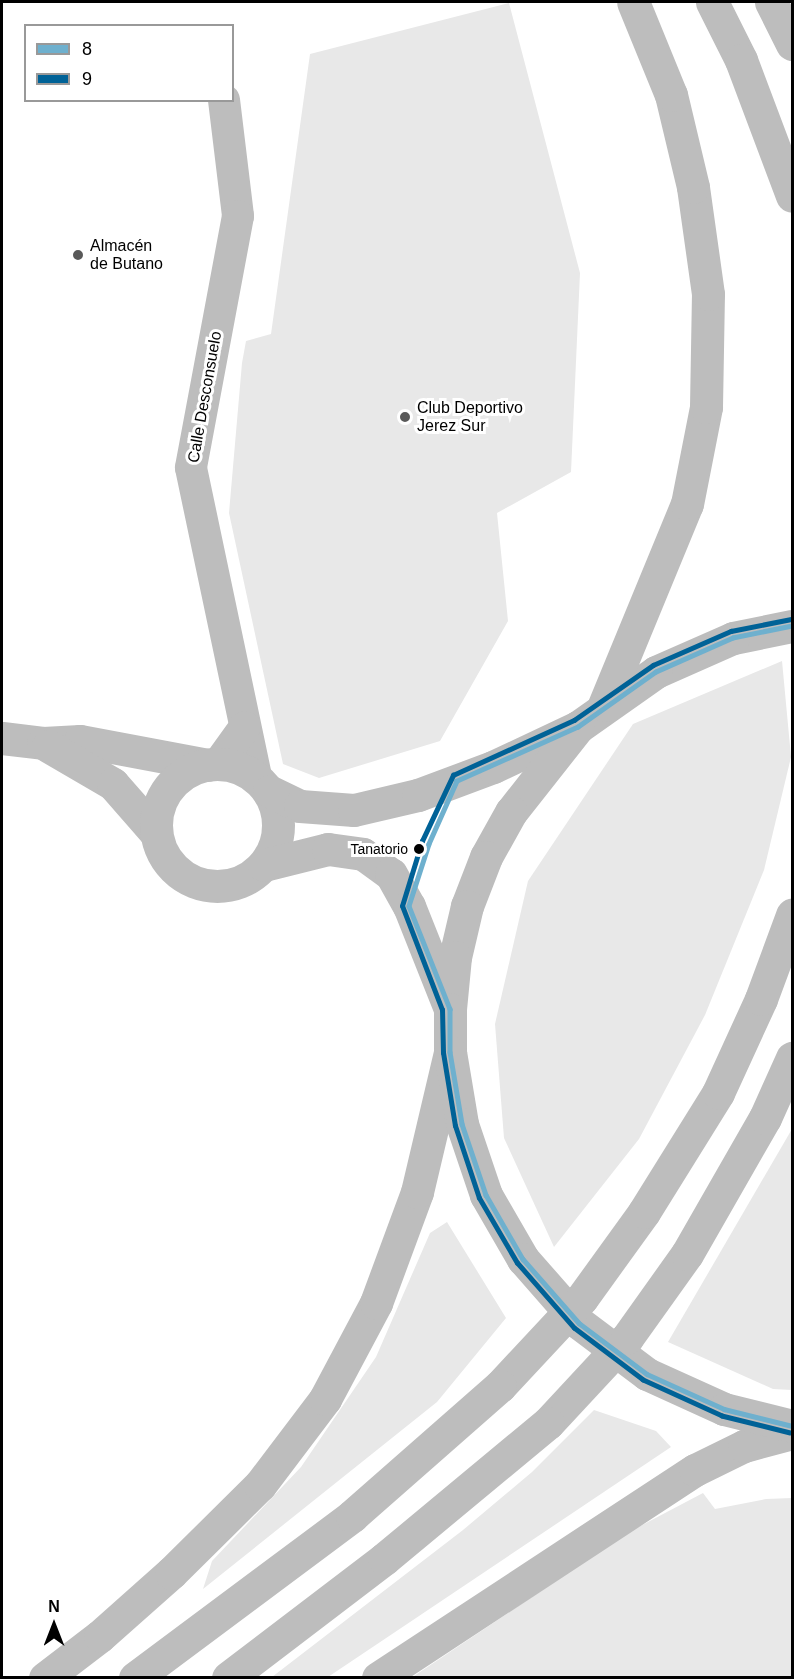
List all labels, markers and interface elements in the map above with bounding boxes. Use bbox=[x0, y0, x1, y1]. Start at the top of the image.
legend bbox=[24, 24, 234, 102]
text: 8 bbox=[82, 39, 92, 59]
text: 9 bbox=[82, 69, 92, 89]
place label: Almacén de Butano bbox=[90, 236, 163, 274]
marker: Almacén de Butano bbox=[71, 248, 85, 262]
street label: Calle Desconsuelo bbox=[184, 330, 226, 464]
place label: Club Deportivo Jerez Sur bbox=[417, 398, 523, 436]
marker: Club Deportivo Jerez Sur bbox=[398, 410, 412, 424]
place label: Tanatorio bbox=[350, 841, 408, 857]
marker: Tanatorio bbox=[413, 843, 425, 855]
north arrow bbox=[24, 1595, 84, 1655]
text: N bbox=[48, 1598, 60, 1615]

